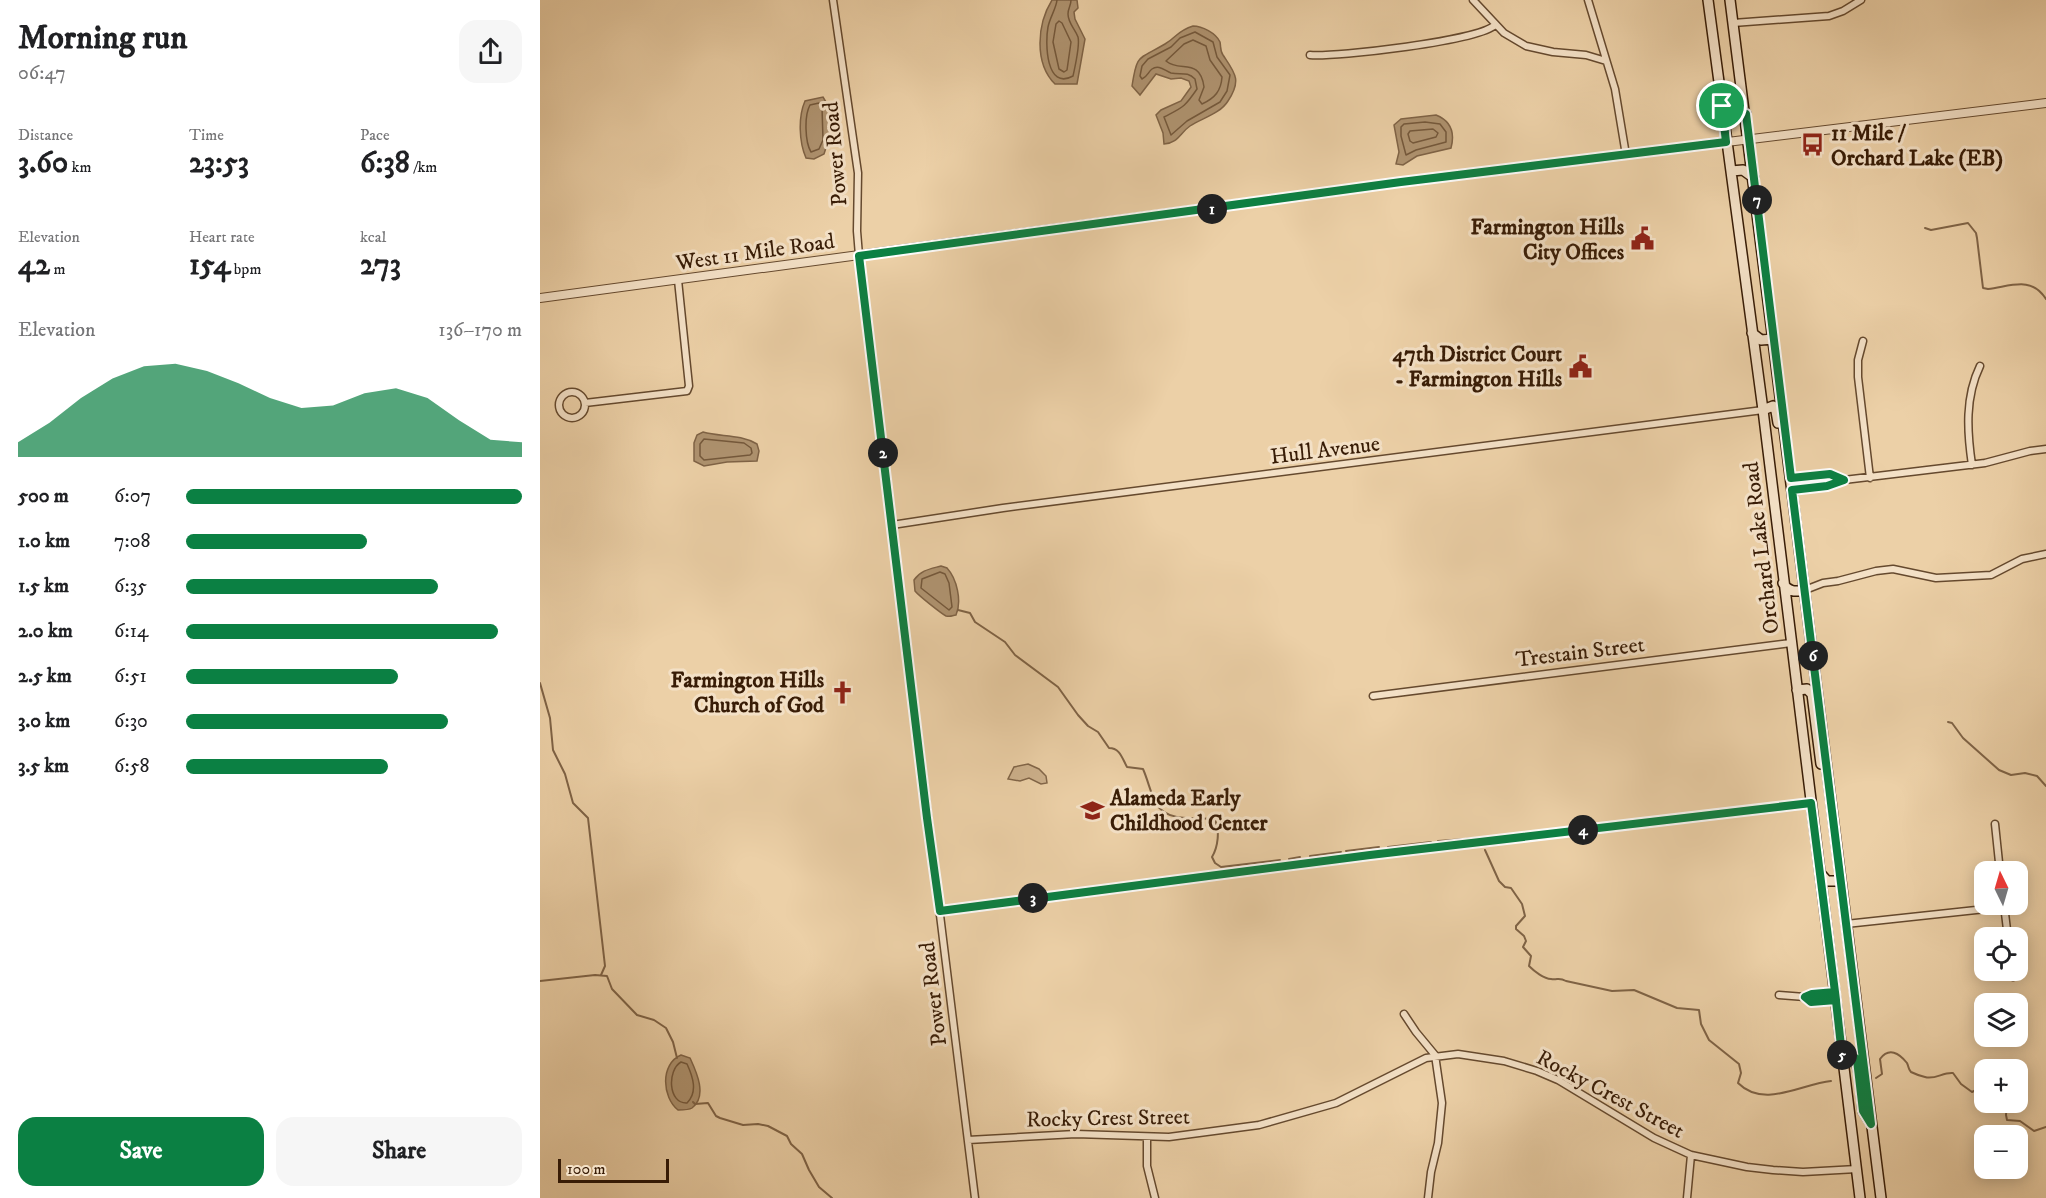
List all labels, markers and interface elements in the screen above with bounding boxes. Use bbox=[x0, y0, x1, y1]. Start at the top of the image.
text: Morning run bbox=[18, 18, 187, 59]
button: share bbox=[459, 20, 522, 83]
text: 06:47 bbox=[18, 61, 66, 86]
pin bbox=[1696, 80, 1747, 131]
icon: arrive bbox=[1705, 89, 1738, 122]
street label: Power Road bbox=[817, 101, 854, 207]
place label: 11 Mile / Orchard Lake (EB) bbox=[1831, 120, 2003, 172]
text: Distance bbox=[18, 125, 73, 145]
text: Time bbox=[189, 125, 224, 145]
text: Pace bbox=[360, 125, 390, 145]
bus stop icon: 11 Mile / Orchard Lake (EB) bbox=[1800, 132, 1826, 158]
text: 3.60 bbox=[18, 145, 68, 182]
text: 23:53 bbox=[189, 145, 249, 182]
text: 6:38 bbox=[360, 145, 410, 182]
text: km bbox=[68, 157, 91, 177]
text: /km bbox=[410, 157, 437, 177]
pin: 7 bbox=[1742, 185, 1772, 215]
text: 7 bbox=[1753, 190, 1761, 210]
pin: 1 bbox=[1197, 194, 1227, 224]
text: 1 bbox=[1209, 199, 1215, 219]
place label: Farmington Hills City Offices bbox=[1471, 214, 1625, 266]
public building icon: Farmington Hills City Offices bbox=[1629, 226, 1655, 252]
text: Elevation bbox=[18, 227, 80, 247]
text: Heart rate bbox=[189, 227, 255, 247]
text: kcal bbox=[360, 227, 386, 247]
street label: West 11 Mile Road bbox=[673, 228, 836, 277]
text: 42 bbox=[18, 247, 50, 284]
text: 154 bbox=[189, 247, 230, 284]
text: 273 bbox=[360, 247, 401, 284]
text: m bbox=[50, 259, 65, 279]
text: bpm bbox=[230, 259, 261, 279]
text: Elevation bbox=[18, 318, 95, 343]
text: 136–170 m bbox=[438, 318, 522, 343]
place label: 47th District Court - Farmington Hills bbox=[1392, 341, 1563, 393]
public building icon: 47th District Court - Farmington Hills bbox=[1567, 353, 1593, 379]
street label: Hull Avenue bbox=[1269, 430, 1381, 471]
pin: 2 bbox=[868, 438, 898, 468]
text: 2 bbox=[879, 443, 887, 463]
street label: Orchard Lake Road bbox=[1738, 460, 1785, 635]
text: 500 m bbox=[18, 484, 69, 509]
text: 6:07 bbox=[114, 484, 151, 509]
text: 1.0 km bbox=[18, 529, 70, 554]
text: 7:08 bbox=[114, 529, 151, 554]
text: 1.5 km bbox=[18, 574, 69, 599]
text: 6:35 bbox=[114, 574, 147, 599]
text: 2.0 km bbox=[18, 619, 73, 644]
text: 6:14 bbox=[114, 619, 148, 644]
street label: Trestain Street bbox=[1514, 631, 1646, 674]
pin: 6 bbox=[1798, 641, 1828, 671]
text: 6 bbox=[1809, 646, 1817, 666]
text: 2.5 km bbox=[18, 664, 72, 689]
text: 6:51 bbox=[114, 664, 147, 689]
place label: Farmington Hills Church of God bbox=[671, 667, 825, 719]
church icon: Farmington Hills Church of God bbox=[829, 679, 855, 705]
text: 3.0 km bbox=[18, 709, 70, 734]
text: 6:30 bbox=[114, 709, 148, 734]
text: 3.5 km bbox=[18, 754, 69, 779]
text: 6:58 bbox=[114, 754, 150, 779]
place label: Alameda Early Childhood Center bbox=[1109, 785, 1268, 837]
school or university icon: Alameda Early Childhood Center bbox=[1079, 797, 1105, 823]
pin: 4 bbox=[1568, 815, 1598, 845]
text: 4 bbox=[1578, 820, 1588, 840]
north arrow bbox=[1974, 861, 2028, 915]
map controls bbox=[1974, 861, 2028, 1179]
pin: 3 bbox=[1018, 883, 1048, 913]
text: 3 bbox=[1030, 888, 1036, 908]
button: locate bbox=[1974, 927, 2028, 981]
street label: Power Road bbox=[914, 940, 953, 1047]
button: layers bbox=[1974, 993, 2028, 1047]
pin: 5 bbox=[1827, 1040, 1857, 1070]
street label: Rocky Crest Street bbox=[1532, 1044, 1689, 1145]
text: 5 bbox=[1838, 1045, 1846, 1065]
button: + bbox=[1974, 1059, 2028, 1113]
street label: Rocky Crest Street bbox=[1026, 1104, 1190, 1133]
button: Save bbox=[18, 1117, 264, 1186]
button: Share bbox=[276, 1117, 522, 1186]
button: − bbox=[1974, 1125, 2028, 1179]
scale bar bbox=[558, 1156, 669, 1184]
text: 100 m bbox=[567, 1159, 606, 1179]

